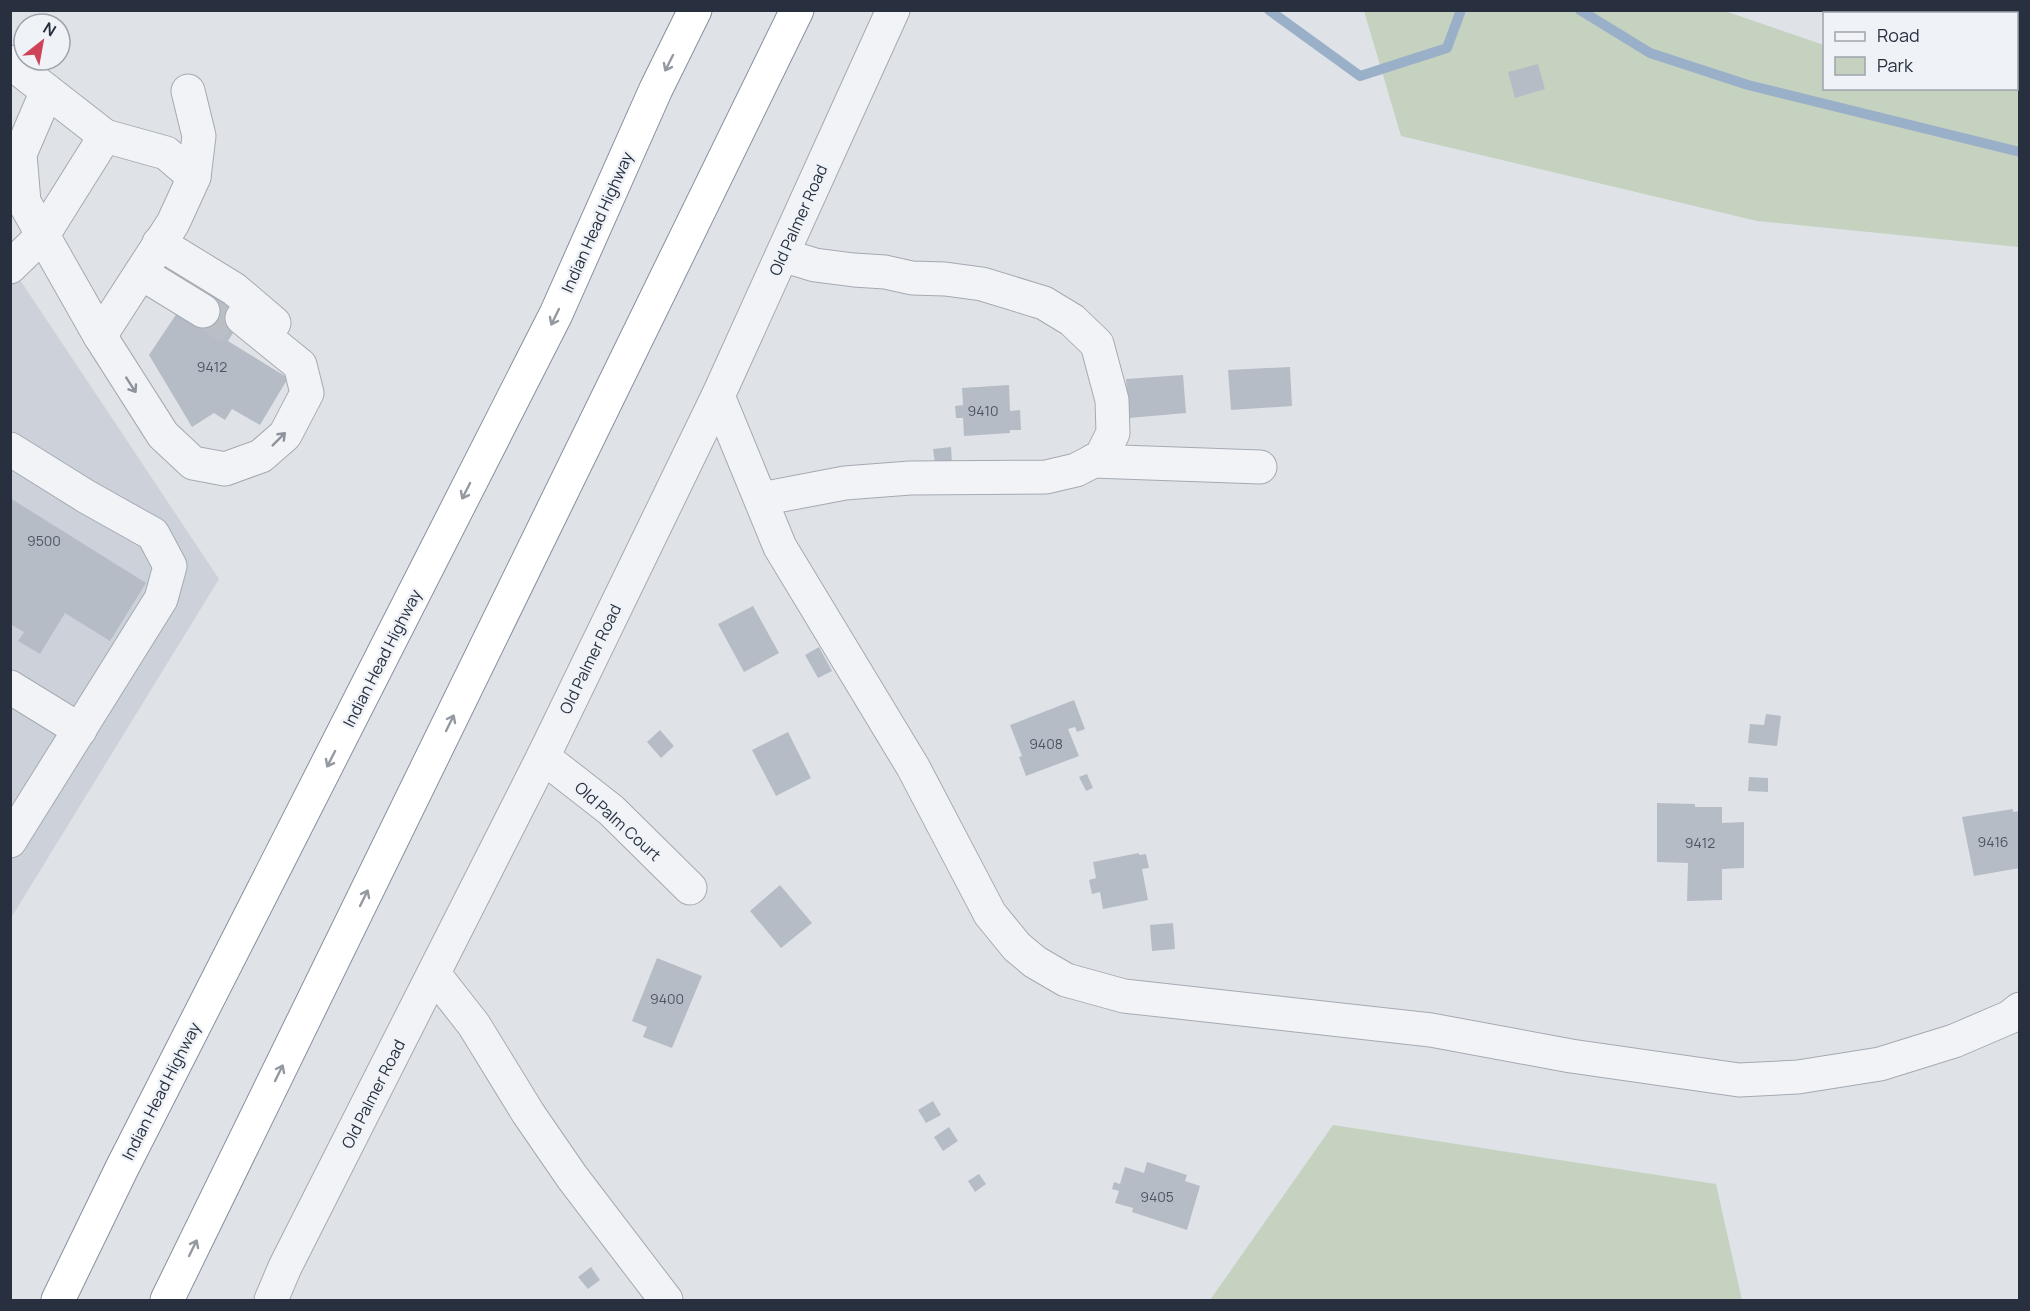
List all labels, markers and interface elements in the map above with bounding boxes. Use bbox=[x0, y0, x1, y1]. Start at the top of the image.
north arrow bbox=[12, 12, 72, 72]
legend bbox=[1823, 12, 2018, 90]
text: N bbox=[39, 17, 60, 42]
text: Road bbox=[1877, 23, 1920, 47]
one-way arrow bbox=[662, 53, 674, 71]
text: Park bbox=[1877, 53, 1914, 77]
street label: Indian Head Highway bbox=[556, 148, 638, 296]
street label: Old Palmer Road bbox=[764, 161, 832, 279]
one-way arrow bbox=[548, 308, 560, 326]
house number: 9412 bbox=[197, 357, 227, 376]
one-way arrow bbox=[125, 377, 138, 394]
house number: 9410 bbox=[968, 401, 998, 420]
one-way arrow bbox=[272, 432, 286, 447]
one-way arrow bbox=[460, 482, 472, 499]
house number: 9500 bbox=[27, 531, 61, 550]
street label: Indian Head Highway bbox=[338, 585, 427, 731]
street label: Old Palmer Road bbox=[554, 600, 626, 718]
one-way arrow bbox=[445, 714, 457, 732]
house number: 9408 bbox=[1029, 734, 1063, 753]
one-way arrow bbox=[325, 750, 337, 767]
street label: Old Palm Court bbox=[570, 776, 666, 866]
house number: 9416 bbox=[1977, 832, 2009, 851]
house number: 9412 bbox=[1685, 833, 1715, 852]
one-way arrow bbox=[359, 889, 371, 907]
house number: 9400 bbox=[650, 989, 684, 1008]
street label: Indian Head Highway bbox=[117, 1018, 206, 1164]
street label: Old Palmer Road bbox=[336, 1036, 410, 1152]
one-way arrow bbox=[273, 1064, 285, 1082]
house number: 9405 bbox=[1140, 1187, 1174, 1206]
one-way arrow bbox=[187, 1240, 199, 1257]

